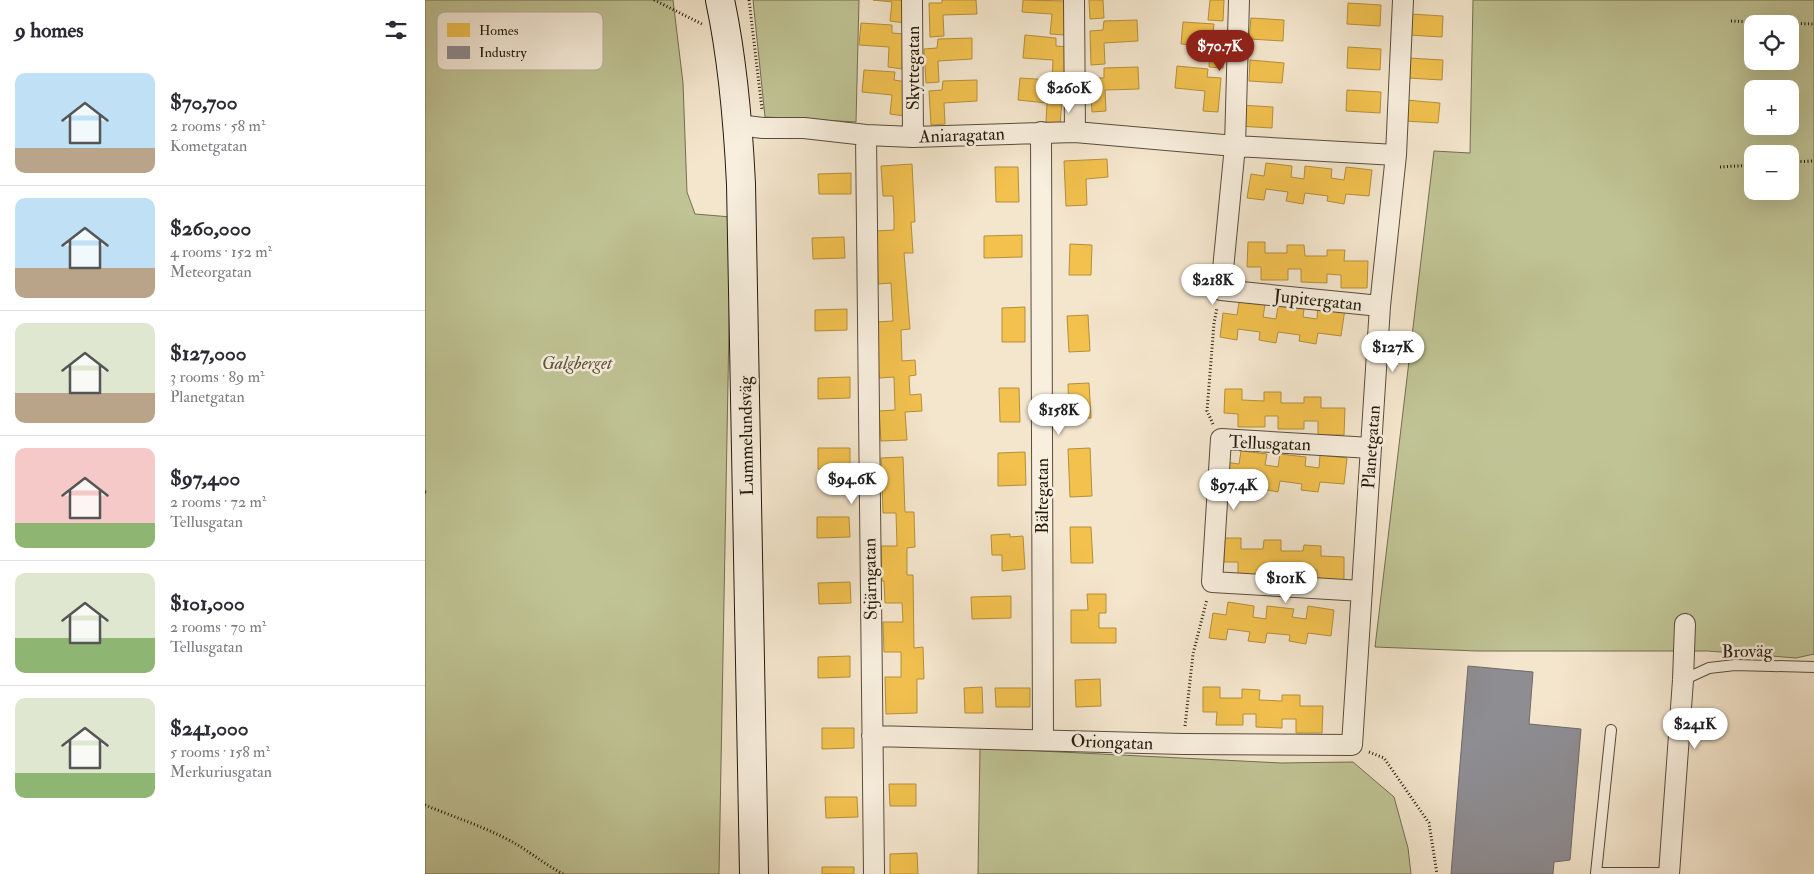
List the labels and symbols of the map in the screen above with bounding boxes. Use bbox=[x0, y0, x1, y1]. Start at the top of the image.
legend bbox=[437, 12, 603, 70]
text: Homes bbox=[479, 22, 519, 39]
street label: Skyttegatan bbox=[902, 26, 925, 110]
pin: $70.7K bbox=[1179, 30, 1261, 72]
text: Industry bbox=[479, 44, 528, 62]
pin: $260K bbox=[1034, 72, 1104, 114]
street label: Aniaragatan bbox=[918, 123, 1005, 149]
pin: $218K bbox=[1178, 264, 1248, 306]
street label: Jupitergatan bbox=[1272, 284, 1363, 317]
pin: $127K bbox=[1358, 330, 1428, 373]
park label: Galgberget bbox=[542, 352, 613, 375]
street label: Lummelundsväg bbox=[734, 375, 759, 496]
pin: $158K bbox=[1024, 394, 1094, 436]
street label: Planetgatan bbox=[1357, 404, 1386, 490]
street label: Tellusgatan bbox=[1229, 431, 1311, 456]
street label: Bältegatan bbox=[1031, 458, 1054, 534]
pin: $94.6K bbox=[811, 462, 893, 505]
pin: $97.4K bbox=[1193, 468, 1275, 511]
street label: Stjärngatan bbox=[858, 538, 883, 620]
pin: $101K bbox=[1251, 562, 1321, 604]
street label: Broväg bbox=[1721, 640, 1774, 663]
pin: $241K bbox=[1660, 708, 1730, 750]
street label: Oriongatan bbox=[1070, 730, 1154, 755]

